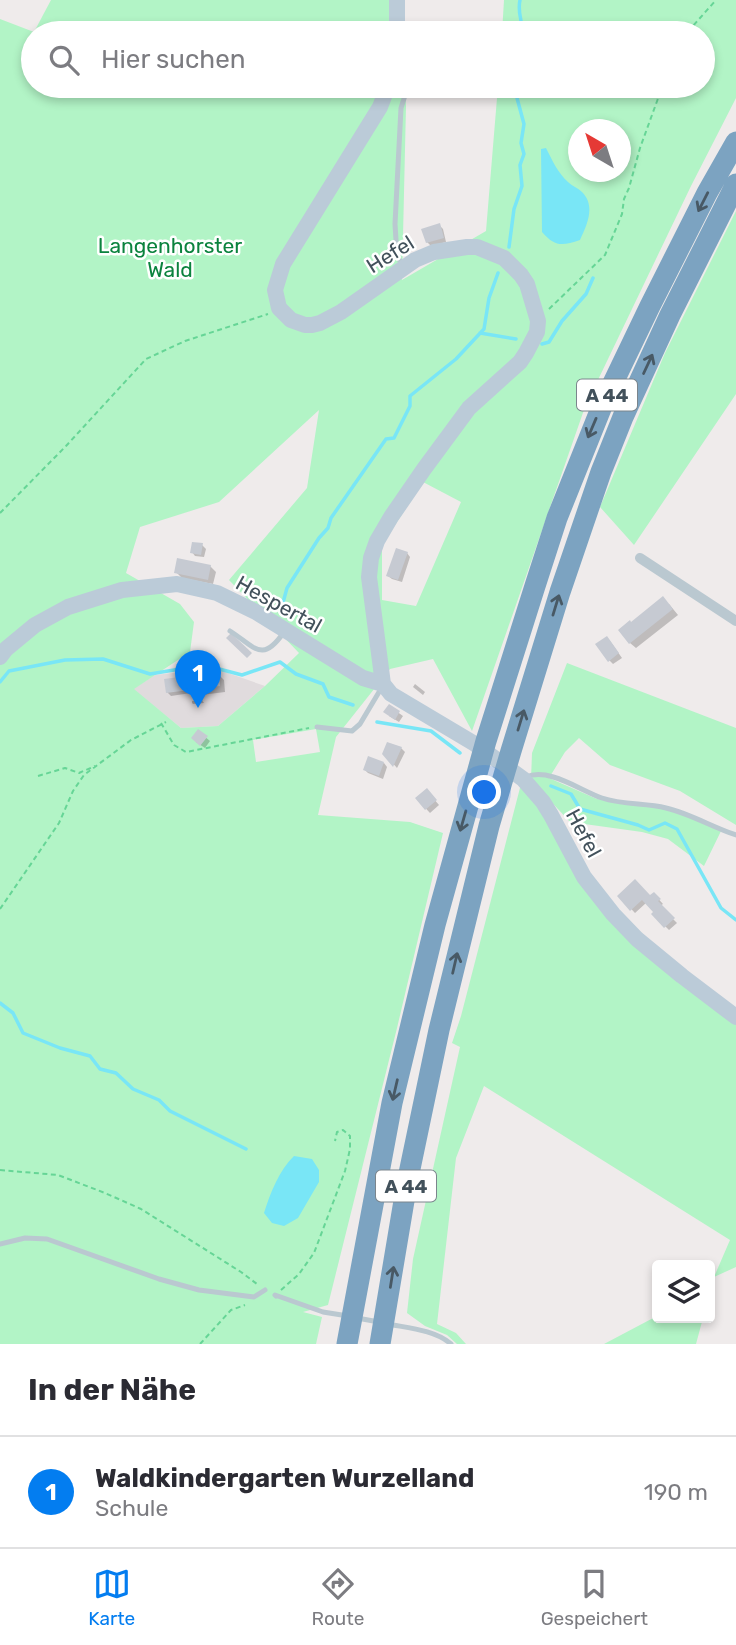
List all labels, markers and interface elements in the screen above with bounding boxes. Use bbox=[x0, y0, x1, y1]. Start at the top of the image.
search box bbox=[21, 21, 715, 98]
icon: search bbox=[45, 41, 83, 79]
text: Hier suchen bbox=[101, 44, 246, 75]
north arrow bbox=[568, 119, 631, 182]
one-way arrow bbox=[695, 191, 709, 212]
street label: Hefel bbox=[362, 230, 418, 278]
park label: Langenhorster Wald bbox=[98, 233, 242, 282]
one-way arrow bbox=[641, 354, 655, 375]
road number: A 44 bbox=[577, 380, 637, 410]
one-way arrow bbox=[585, 417, 598, 439]
street label: Hespertal bbox=[232, 570, 326, 638]
one-way arrow bbox=[550, 595, 563, 617]
pin: 1 bbox=[175, 650, 221, 708]
one-way arrow bbox=[515, 709, 528, 731]
your location bbox=[467, 775, 501, 809]
street label: Hefel bbox=[561, 804, 607, 862]
one-way arrow bbox=[456, 810, 469, 832]
one-way arrow bbox=[449, 952, 462, 975]
one-way arrow bbox=[388, 1078, 402, 1101]
road number: A 44 bbox=[376, 1170, 436, 1202]
map controls bbox=[652, 1260, 715, 1323]
button: layers bbox=[652, 1260, 715, 1323]
one-way arrow bbox=[386, 1266, 399, 1289]
text: In der Nähe bbox=[28, 1372, 196, 1408]
text: Waldkindergarten Wurzelland bbox=[95, 1463, 474, 1494]
text: 1 bbox=[45, 1478, 57, 1506]
text: 190 m bbox=[644, 1478, 708, 1506]
text: Schule bbox=[95, 1494, 168, 1522]
tab: Karte bbox=[88, 1565, 135, 1630]
tab: Route bbox=[312, 1565, 364, 1630]
tab: Gespeichert bbox=[541, 1565, 648, 1630]

